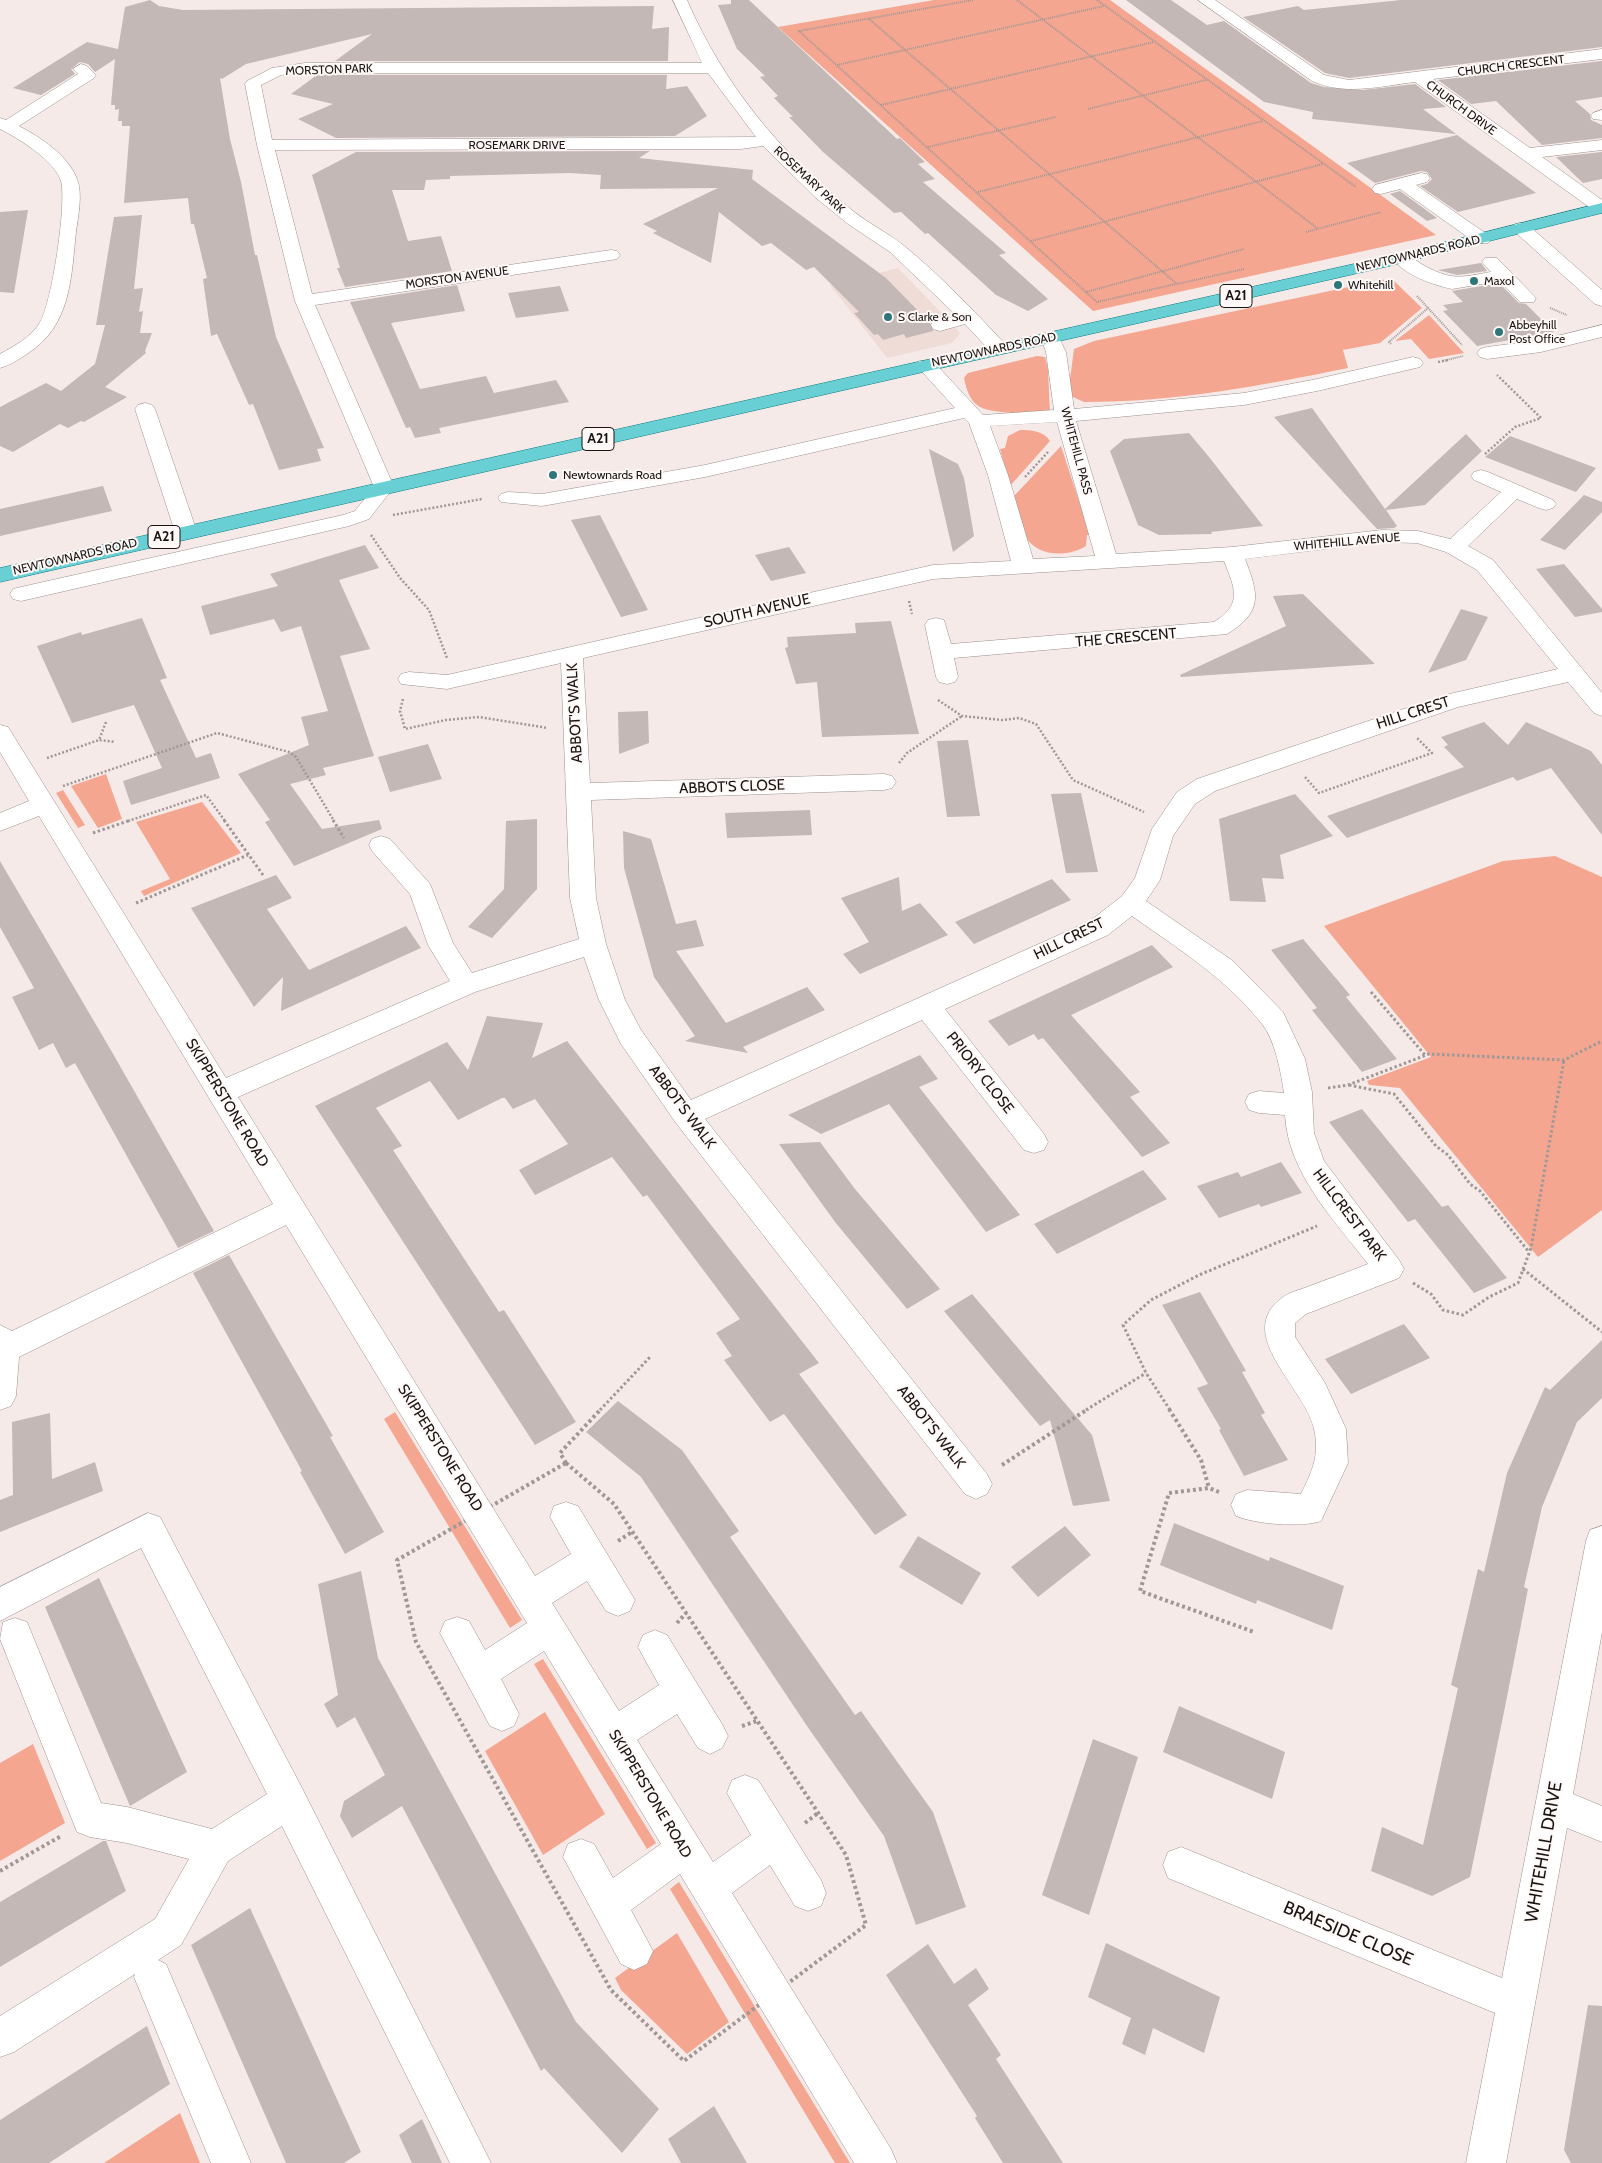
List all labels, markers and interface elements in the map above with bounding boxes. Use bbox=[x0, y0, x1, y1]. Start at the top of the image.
street label: CHURCH CRESCENT bbox=[1457, 52, 1565, 80]
street label: MORSTON PARK bbox=[285, 61, 373, 79]
street label: CHURCH DRIVE bbox=[1423, 78, 1499, 138]
street label: ROSEMARK DRIVE bbox=[469, 138, 565, 152]
street label: ROSEMARY PARK bbox=[771, 143, 847, 217]
street label: NEWTOWNARDS ROAD bbox=[1354, 233, 1482, 275]
street label: MORSTON AVENUE bbox=[404, 264, 510, 292]
place label: Maxol bbox=[1484, 274, 1514, 288]
marker: Maxol bbox=[1468, 275, 1480, 287]
place label: Whitehill bbox=[1348, 278, 1393, 292]
marker: Whitehill bbox=[1332, 279, 1344, 291]
road number: A21 bbox=[1220, 284, 1252, 308]
place label: S Clarke & Son bbox=[898, 310, 972, 324]
marker: S Clarke & Son bbox=[882, 311, 894, 323]
place label: Abbeyhill Post Office bbox=[1509, 318, 1565, 346]
marker: Abbeyhill Post Office bbox=[1493, 326, 1505, 338]
street label: NEWTOWNARDS ROAD bbox=[930, 330, 1058, 370]
street label: WHITEHILL PASS bbox=[1057, 406, 1095, 496]
road number: A21 bbox=[582, 428, 614, 450]
place label: Newtownards Road bbox=[563, 468, 662, 482]
marker: Newtownards Road bbox=[547, 469, 559, 481]
road number: A21 bbox=[148, 526, 180, 548]
street label: WHITEHILL AVENUE bbox=[1293, 530, 1401, 554]
street label: NEWTOWNARDS ROAD bbox=[11, 536, 139, 578]
street label: SOUTH AVENUE bbox=[702, 590, 812, 632]
street label: THE CRESCENT bbox=[1075, 625, 1177, 651]
street label: ABBOT'S WALK bbox=[563, 663, 587, 763]
street label: HILL CREST bbox=[1374, 693, 1452, 733]
street label: ABBOT'S CLOSE bbox=[679, 776, 785, 798]
street label: HILL CREST bbox=[1031, 914, 1107, 964]
street label: PRIORY CLOSE bbox=[943, 1029, 1017, 1117]
street label: SKIPPERSTONE ROAD bbox=[182, 1036, 272, 1170]
street label: ABBOT'S WALK bbox=[645, 1062, 719, 1152]
street label: HILLCREST PARK bbox=[1309, 1165, 1389, 1265]
street label: SKIPPERSTONE ROAD bbox=[394, 1381, 486, 1515]
street label: ABBOT'S WALK bbox=[893, 1382, 969, 1472]
street label: SKIPPERSTONE ROAD bbox=[605, 1727, 695, 1861]
street label: WHITEHILL DRIVE bbox=[1521, 1780, 1567, 1924]
street label: BRAESIDE CLOSE bbox=[1280, 1897, 1416, 1971]

